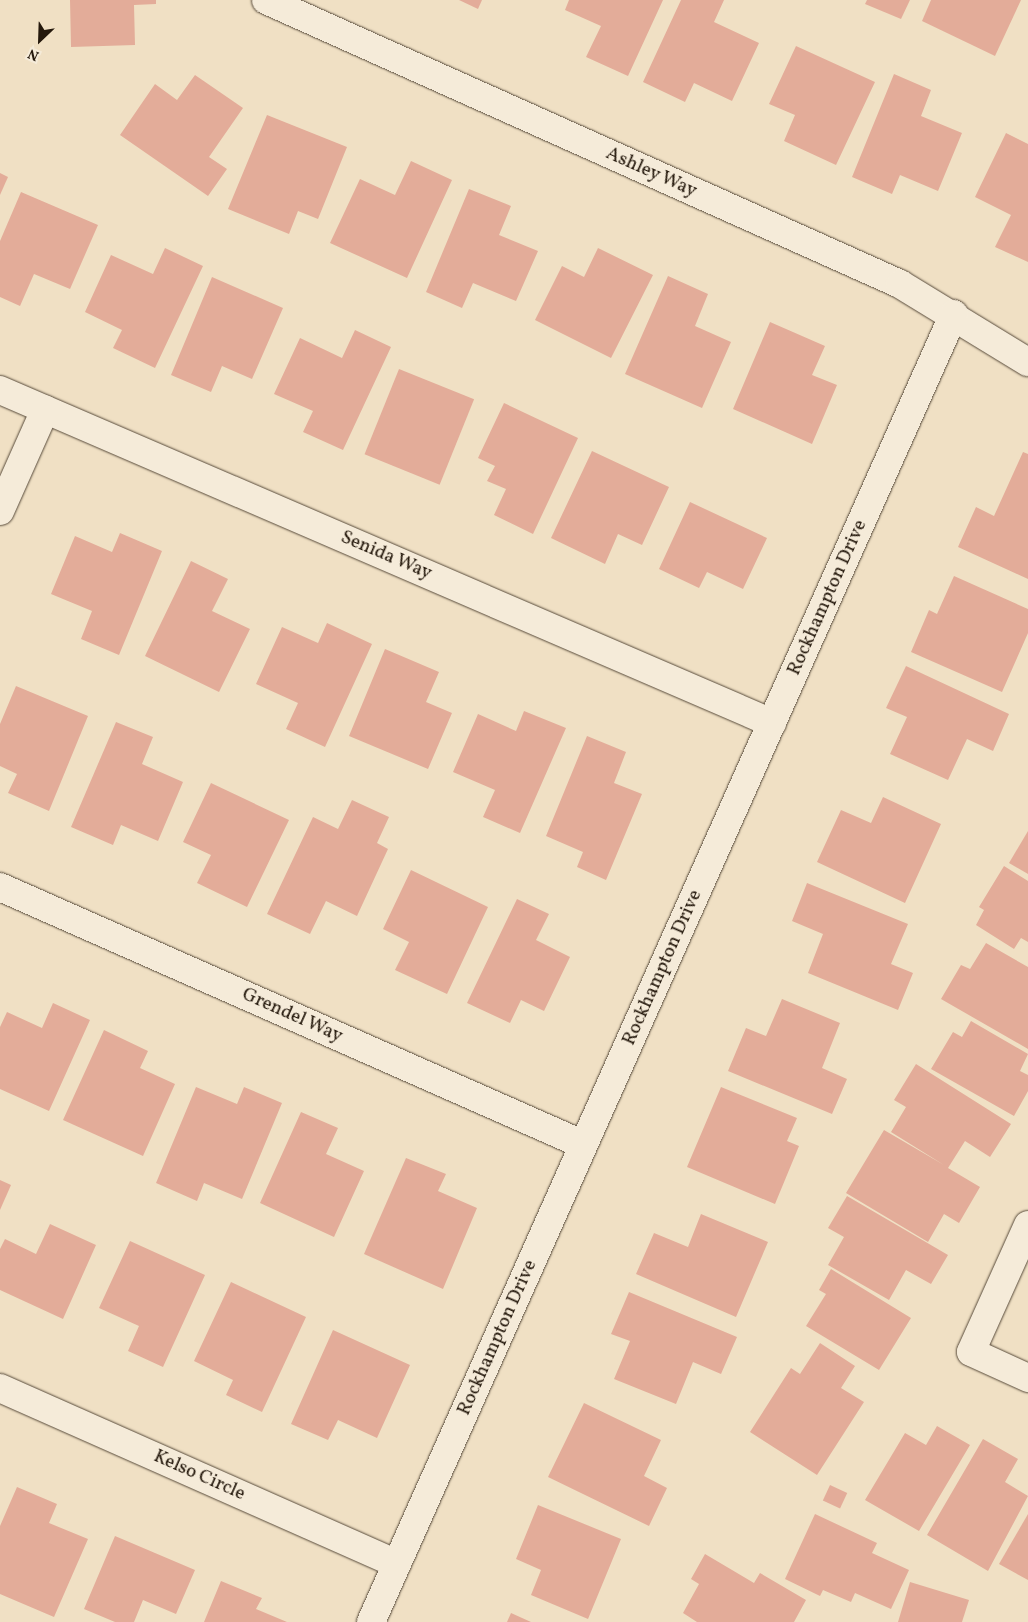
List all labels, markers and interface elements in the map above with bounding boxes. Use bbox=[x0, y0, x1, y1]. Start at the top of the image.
north arrow bbox=[15, 15, 65, 65]
text: N bbox=[25, 43, 42, 65]
street label: Ashley Way bbox=[601, 143, 701, 203]
street label: Rockhampton Drive bbox=[783, 517, 873, 679]
street label: Senida Way bbox=[337, 526, 435, 586]
street label: Rockhampton Drive bbox=[618, 887, 708, 1049]
street label: Grendel Way bbox=[238, 984, 346, 1048]
street label: Rockhampton Drive bbox=[453, 1257, 543, 1419]
street label: Kelso Circle bbox=[150, 1446, 248, 1506]

